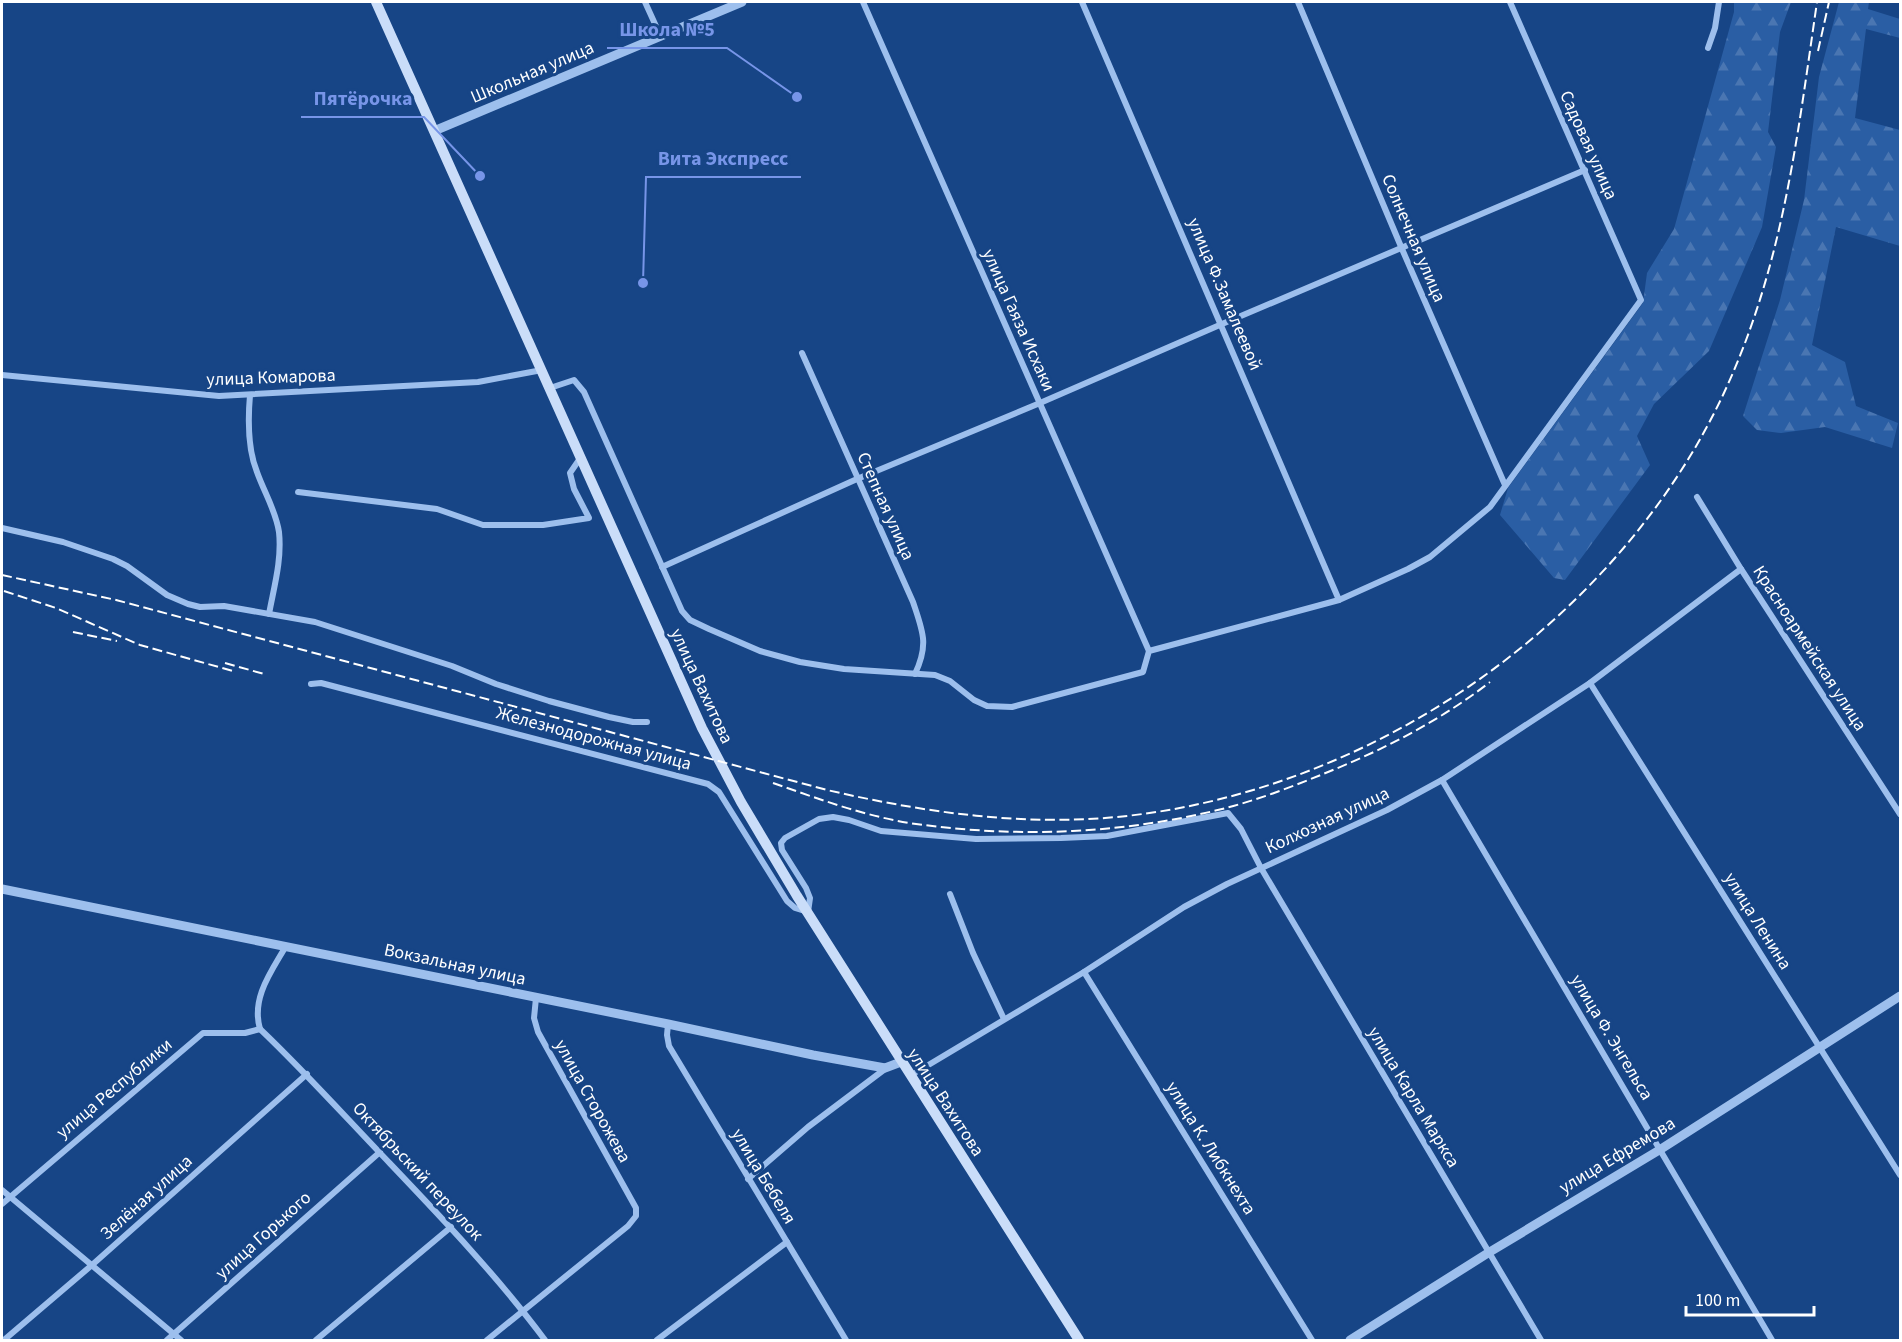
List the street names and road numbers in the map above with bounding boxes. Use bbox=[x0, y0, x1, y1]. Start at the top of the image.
street label: Школьная улица bbox=[467, 35, 598, 110]
street label: Садовая улица bbox=[1553, 87, 1624, 204]
street label: Солнечная улица bbox=[1375, 170, 1452, 306]
street label: улица Ф.Замалеевой bbox=[1181, 214, 1268, 374]
street label: улица Гаяза Исхаки bbox=[976, 245, 1061, 395]
street label: улица Комарова bbox=[206, 363, 336, 392]
street label: Степная улица bbox=[851, 448, 921, 564]
street label: Красноармейская улица bbox=[1747, 561, 1873, 736]
street label: улица Вахитова bbox=[664, 624, 739, 748]
street label: Железнодорожная улица bbox=[494, 700, 694, 777]
street label: Колхозная улица bbox=[1261, 781, 1393, 860]
street label: улица Ленина bbox=[1718, 868, 1797, 975]
street label: Вокзальная улица bbox=[382, 937, 528, 992]
street label: улица Ф. Энгельса bbox=[1564, 970, 1659, 1105]
street label: улица Карла Маркса bbox=[1362, 1022, 1466, 1172]
street label: улица Республики bbox=[51, 1032, 178, 1144]
street label: улица Сторожева bbox=[548, 1035, 637, 1167]
street label: улица Вахитова bbox=[901, 1043, 990, 1161]
street label: улица К. Либкнехта bbox=[1159, 1077, 1262, 1220]
street label: Октябрьский переулок bbox=[347, 1096, 489, 1246]
street label: улица Ефремова bbox=[1554, 1111, 1680, 1200]
street label: улица Бебеля bbox=[725, 1124, 802, 1229]
street label: Зелёная улица bbox=[95, 1149, 198, 1246]
street label: улица Горького bbox=[210, 1186, 317, 1285]

